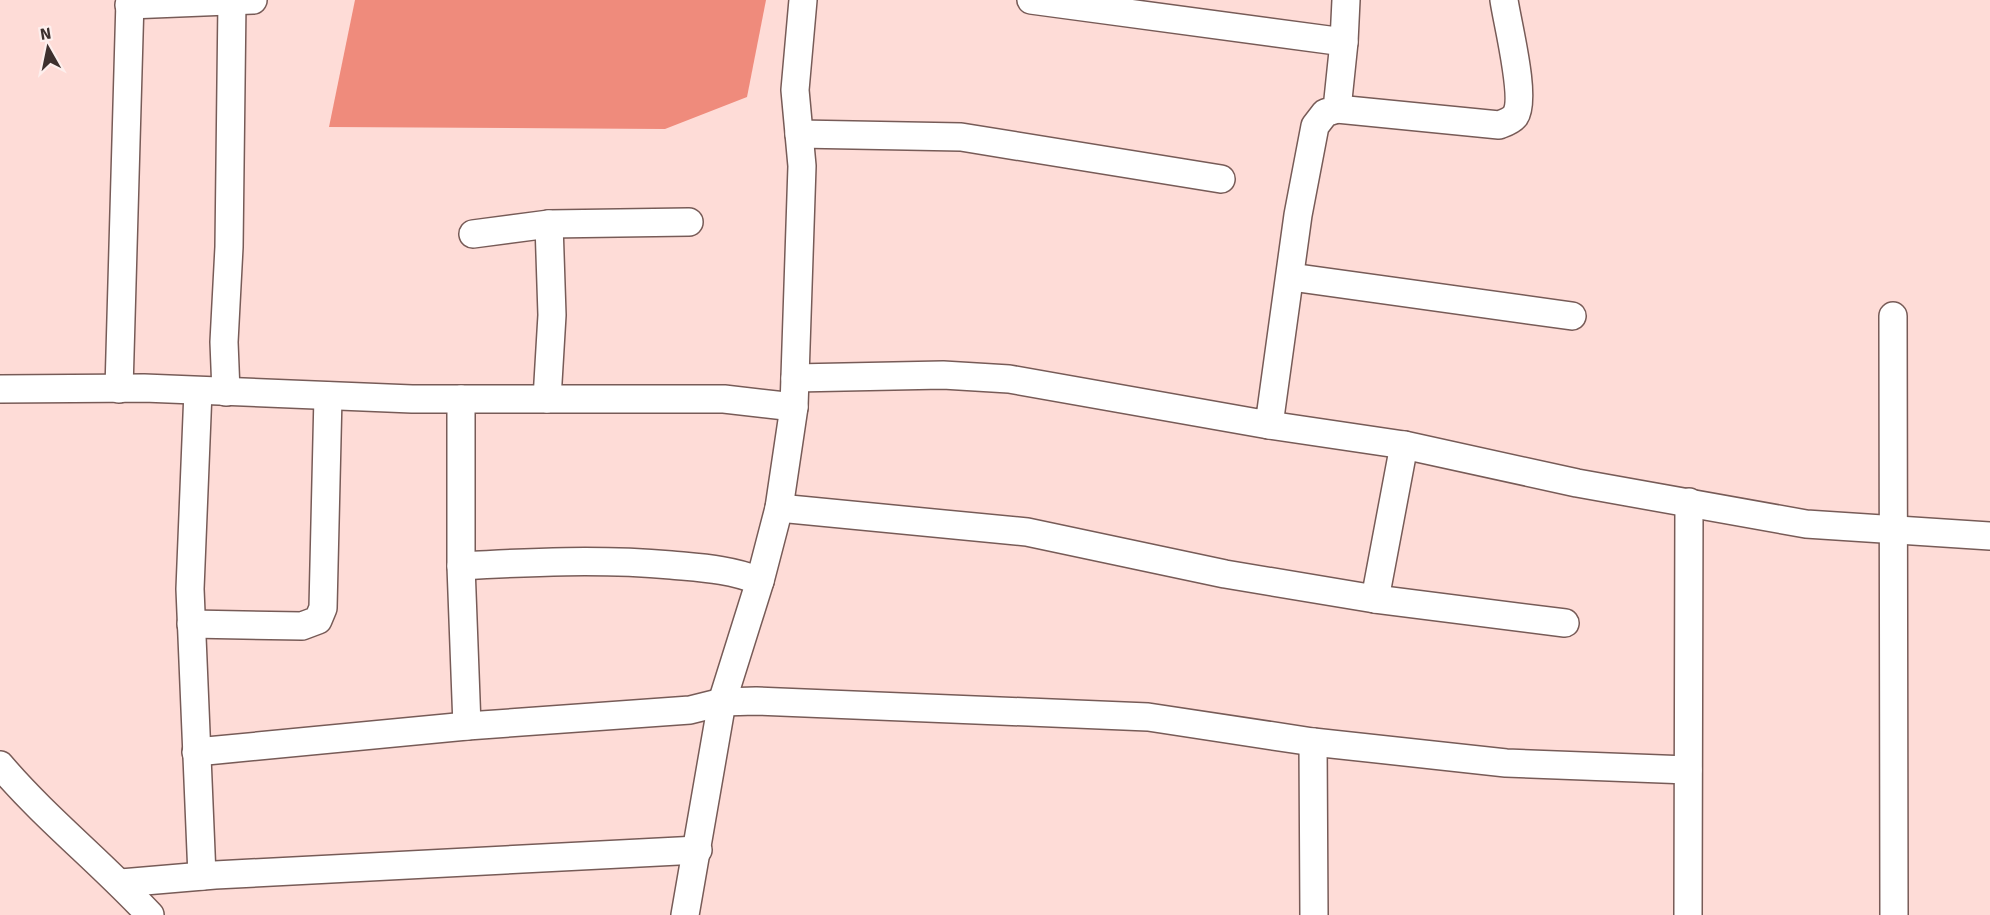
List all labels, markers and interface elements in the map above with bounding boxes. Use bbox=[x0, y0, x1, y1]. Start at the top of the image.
north arrow bbox=[18, 18, 78, 78]
text: N bbox=[39, 23, 53, 45]

